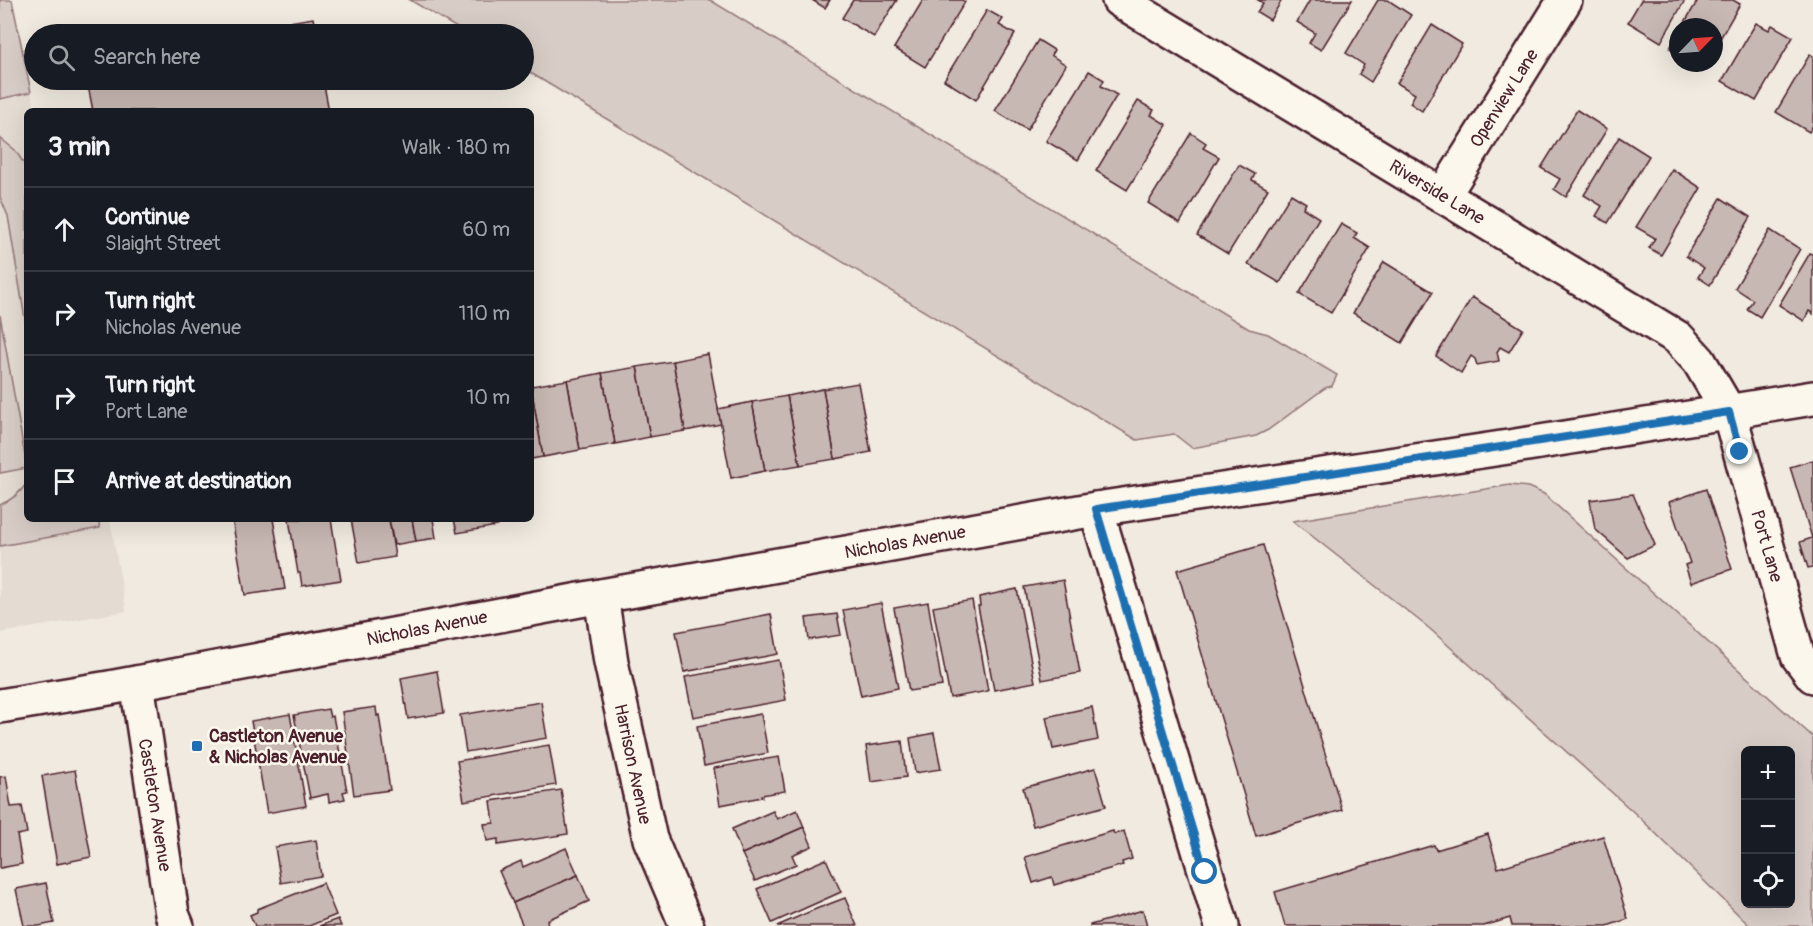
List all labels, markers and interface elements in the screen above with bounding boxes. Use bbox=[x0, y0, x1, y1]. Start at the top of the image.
north arrow bbox=[1669, 18, 1723, 72]
search box bbox=[24, 24, 534, 90]
icon: search bbox=[45, 41, 78, 74]
text: Search here bbox=[93, 43, 200, 71]
street label: Openview Lane bbox=[1465, 45, 1544, 152]
text: 3 min bbox=[48, 131, 110, 163]
text: Walk · 180 m bbox=[402, 135, 510, 160]
street label: Riverside Lane bbox=[1385, 155, 1489, 230]
text: Continue bbox=[105, 203, 189, 231]
icon: ahead bbox=[48, 213, 81, 246]
text: 60 m bbox=[463, 217, 510, 242]
text: Slaight Street bbox=[105, 231, 221, 256]
text: Turn right bbox=[105, 287, 195, 315]
icon: right bbox=[48, 297, 81, 330]
text: 110 m bbox=[459, 301, 510, 326]
text: Nicholas Avenue bbox=[105, 315, 241, 340]
text: Turn right bbox=[105, 371, 195, 399]
icon: right bbox=[48, 381, 81, 414]
text: 10 m bbox=[466, 385, 510, 410]
text: Port Lane bbox=[105, 399, 187, 424]
route end bbox=[1726, 438, 1752, 464]
icon: arrive bbox=[48, 465, 81, 498]
text: Arrive at destination bbox=[105, 467, 291, 495]
street label: Port Lane bbox=[1745, 507, 1788, 585]
street label: Nicholas Avenue bbox=[843, 521, 968, 564]
street label: Nicholas Avenue bbox=[365, 605, 490, 651]
street label: Harrison Avenue bbox=[608, 702, 657, 827]
place label: Castleton Avenue & Nicholas Avenue bbox=[209, 725, 348, 769]
street label: Castleton Avenue bbox=[133, 737, 176, 873]
marker: Castleton Avenue & Nicholas Avenue bbox=[190, 739, 204, 753]
map controls bbox=[1741, 746, 1795, 908]
button: + bbox=[1741, 746, 1795, 800]
button: − bbox=[1741, 800, 1795, 854]
button: locate bbox=[1741, 854, 1795, 908]
route start bbox=[1191, 858, 1217, 884]

